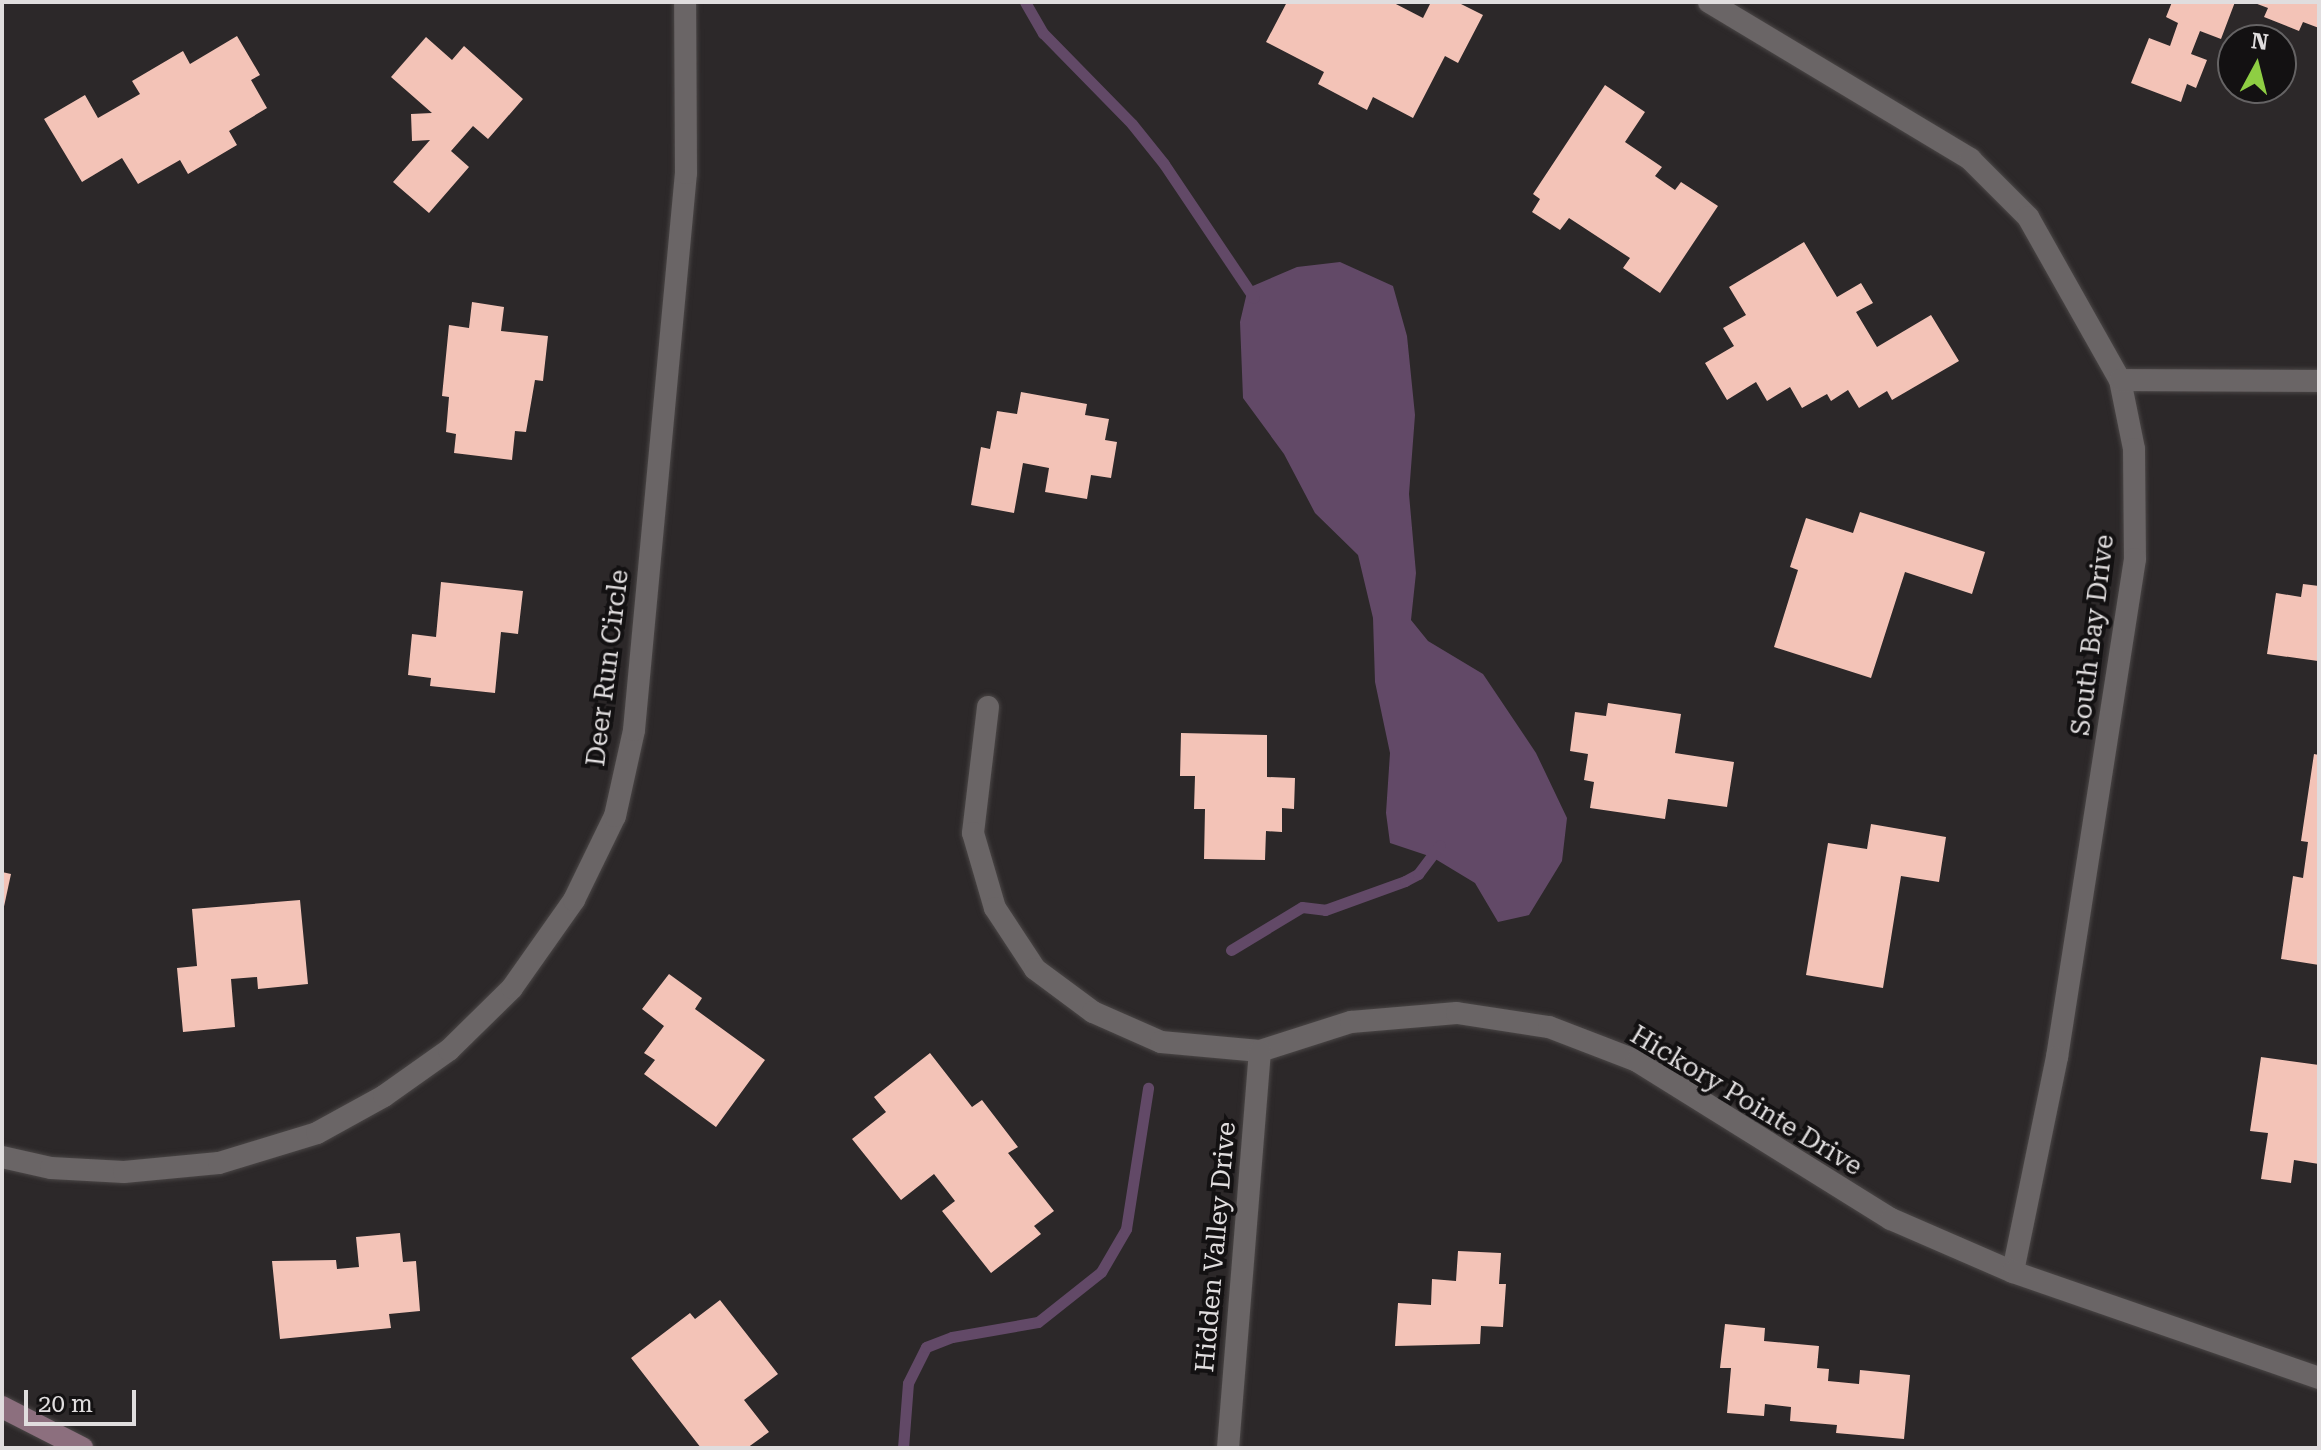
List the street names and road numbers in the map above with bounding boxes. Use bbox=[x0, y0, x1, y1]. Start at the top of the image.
street label: South Bay Drive bbox=[2065, 533, 2121, 737]
street label: Deer Run Circle bbox=[580, 568, 636, 768]
street label: Hickory Pointe Drive bbox=[1625, 1019, 1867, 1183]
street label: Hidden Valley Drive bbox=[1190, 1120, 1242, 1374]

